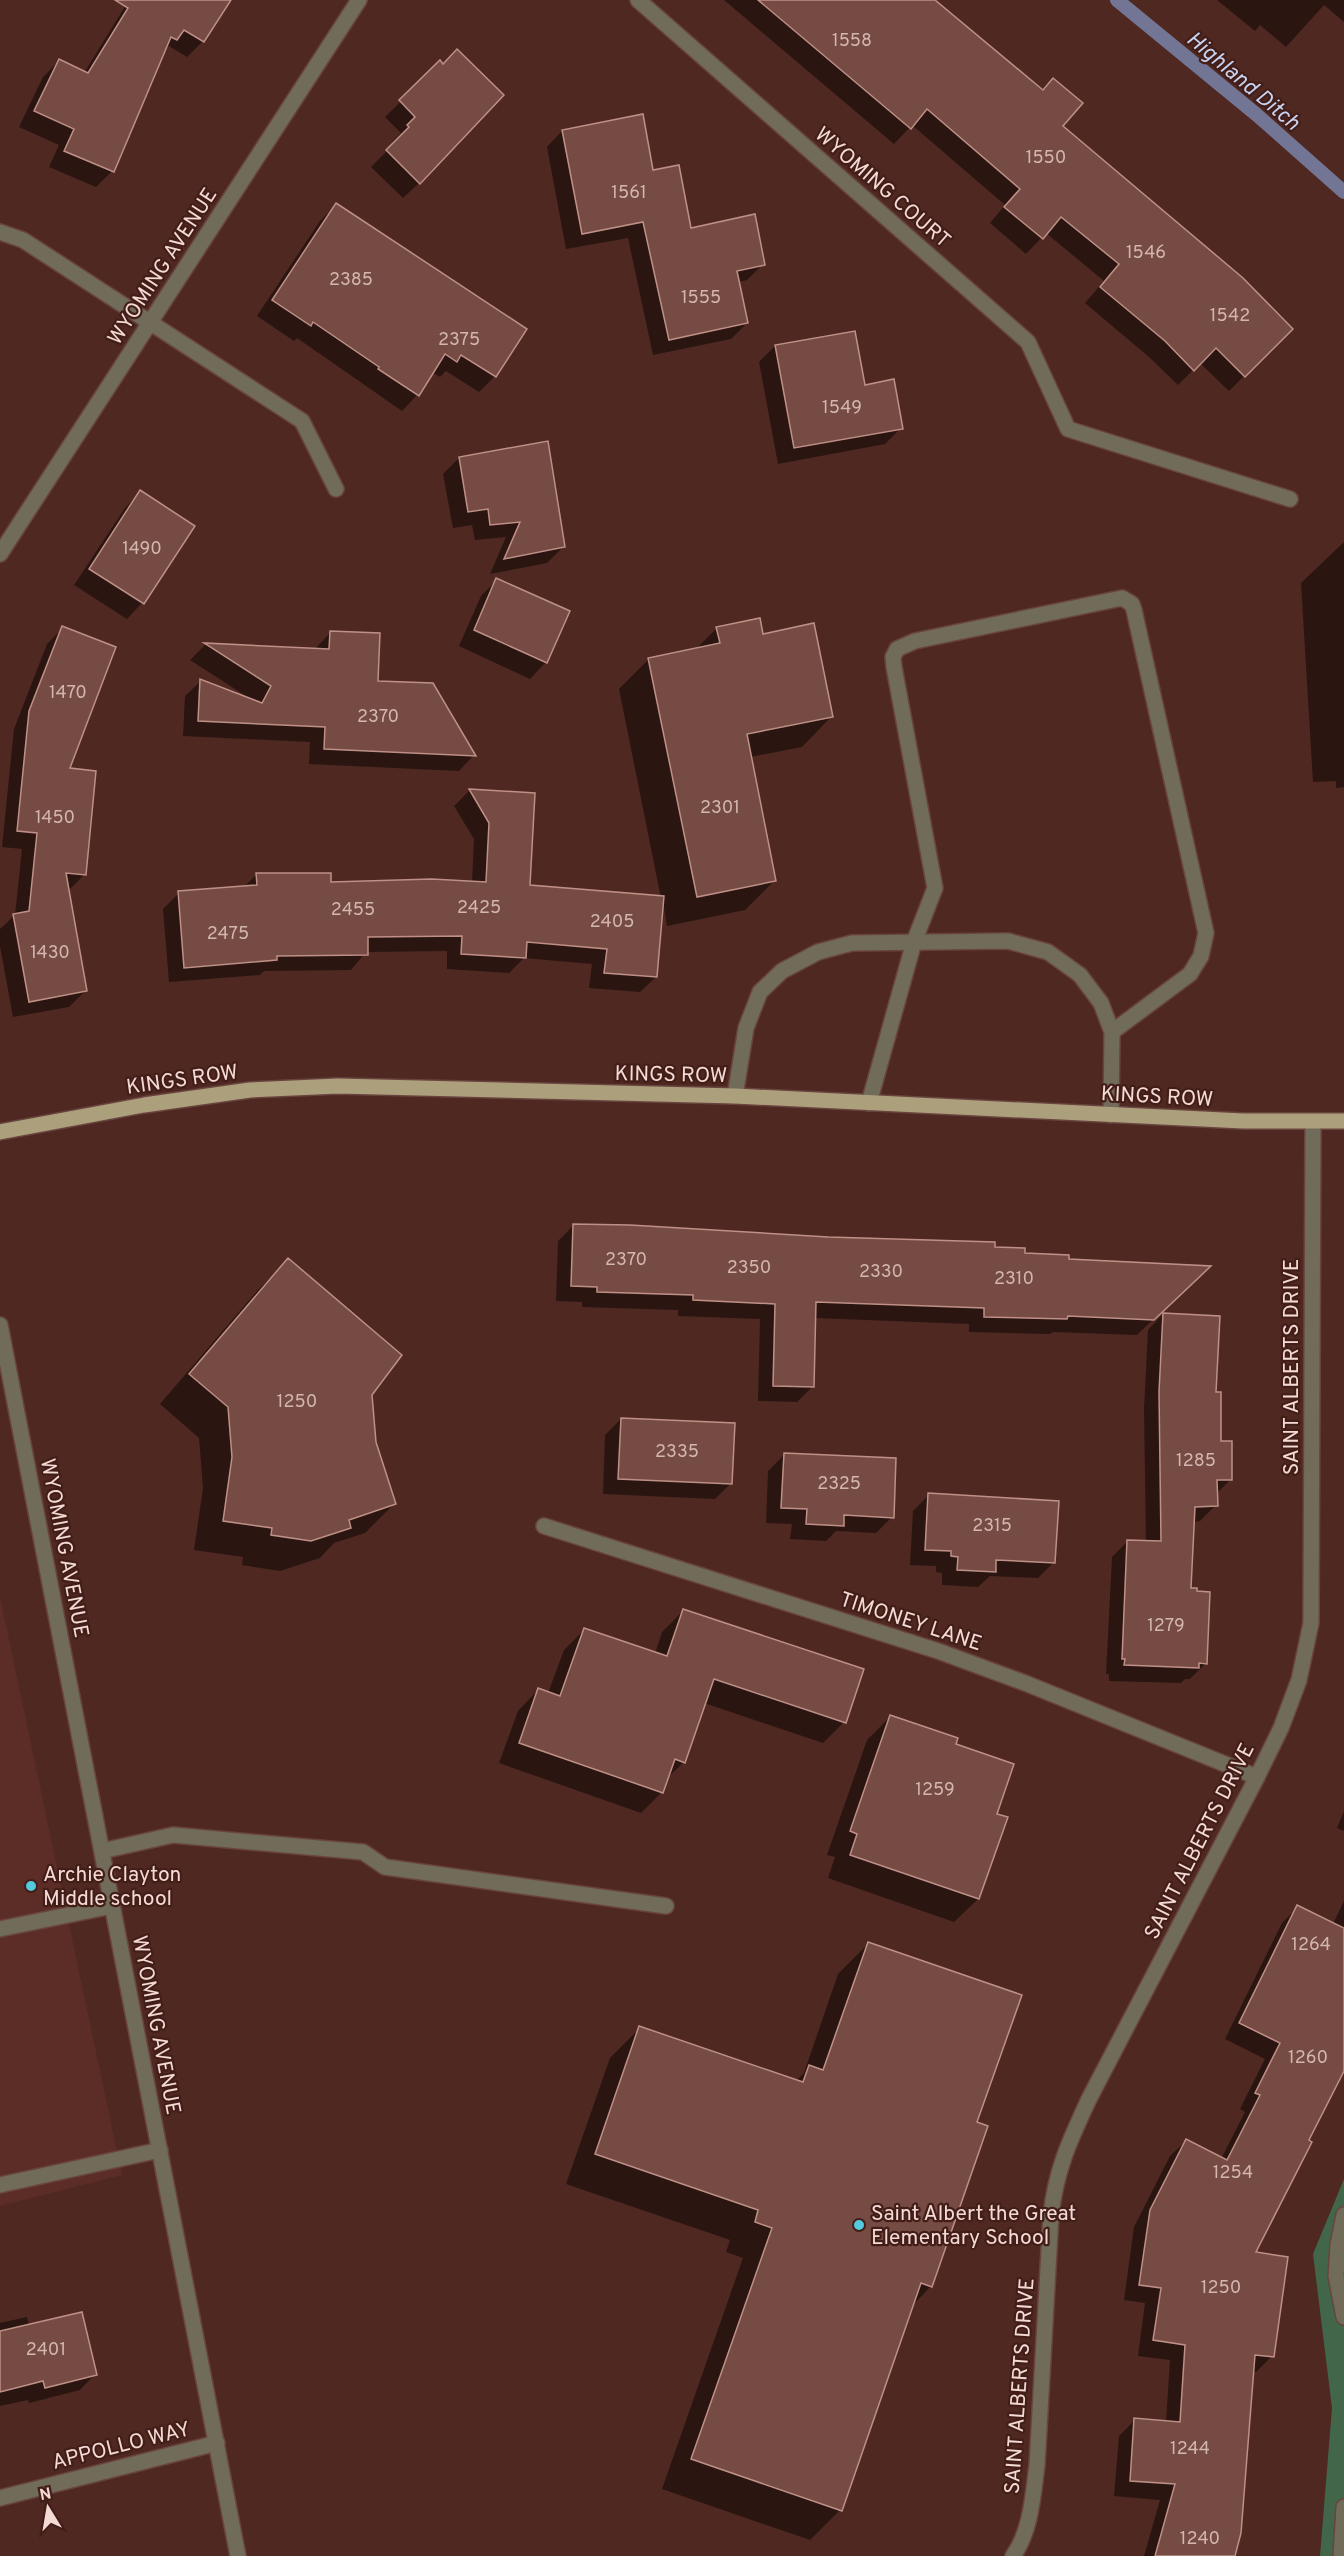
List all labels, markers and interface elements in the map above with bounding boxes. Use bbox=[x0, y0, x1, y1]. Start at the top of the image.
water label: Highland Ditch bbox=[1180, 27, 1305, 137]
house number: 1558 bbox=[832, 30, 872, 53]
street label: WYOMING COURT bbox=[808, 122, 956, 255]
house number: 1550 bbox=[1026, 147, 1066, 170]
house number: 1561 bbox=[611, 182, 647, 205]
street label: WYOMING AVENUE bbox=[102, 183, 224, 351]
house number: 1546 bbox=[1126, 242, 1166, 265]
house number: 2385 bbox=[329, 269, 373, 292]
house number: 1555 bbox=[681, 287, 721, 310]
house number: 1542 bbox=[1210, 305, 1250, 328]
house number: 2375 bbox=[438, 329, 480, 352]
house number: 1549 bbox=[822, 397, 862, 420]
house number: 1490 bbox=[122, 538, 162, 561]
house number: 1470 bbox=[49, 682, 87, 705]
house number: 2370 bbox=[357, 706, 399, 729]
house number: 2301 bbox=[700, 797, 740, 820]
house number: 1450 bbox=[35, 807, 75, 830]
house number: 2425 bbox=[457, 897, 501, 920]
house number: 2455 bbox=[331, 899, 375, 922]
house number: 2405 bbox=[590, 911, 634, 934]
house number: 2475 bbox=[207, 923, 249, 946]
house number: 1430 bbox=[30, 942, 70, 965]
street label: KINGS ROW bbox=[125, 1059, 240, 1102]
street label: KINGS ROW bbox=[614, 1061, 728, 1090]
street label: KINGS ROW bbox=[1100, 1081, 1214, 1114]
house number: 2370 bbox=[605, 1249, 647, 1272]
house number: 2350 bbox=[727, 1257, 771, 1280]
street label: SAINT ALBERTS DRIVE bbox=[1279, 1259, 1306, 1475]
house number: 2330 bbox=[859, 1261, 903, 1284]
house number: 2310 bbox=[994, 1268, 1034, 1291]
house number: 1250 bbox=[277, 1391, 317, 1414]
house number: 2335 bbox=[655, 1441, 699, 1464]
house number: 1285 bbox=[1176, 1450, 1216, 1473]
street label: WYOMING AVENUE bbox=[33, 1456, 94, 1640]
house number: 2325 bbox=[817, 1473, 861, 1496]
house number: 2315 bbox=[972, 1515, 1012, 1538]
street label: TIMONEY LANE bbox=[836, 1587, 985, 1658]
house number: 1279 bbox=[1147, 1615, 1185, 1638]
street label: SAINT ALBERTS DRIVE bbox=[1139, 1739, 1262, 1944]
house number: 1259 bbox=[915, 1779, 955, 1802]
place label: Archie Clayton Middle school bbox=[43, 1862, 181, 1913]
marker: Archie Clayton Middle school bbox=[24, 1879, 38, 1893]
street label: WYOMING AVENUE bbox=[125, 1933, 186, 2117]
house number: 1264 bbox=[1291, 1934, 1331, 1957]
house number: 1260 bbox=[1288, 2047, 1328, 2070]
house number: 1254 bbox=[1213, 2162, 1253, 2185]
place label: Saint Albert the Great Elementary School bbox=[871, 2201, 1076, 2252]
marker: Saint Albert the Great Elementary School bbox=[852, 2218, 866, 2232]
street label: SAINT ALBERTS DRIVE bbox=[999, 2277, 1042, 2495]
house number: 1250 bbox=[1201, 2277, 1241, 2300]
house number: 2401 bbox=[26, 2339, 66, 2362]
street label: APPOLLO WAY bbox=[50, 2416, 193, 2477]
house number: 1244 bbox=[1170, 2438, 1210, 2461]
north arrow bbox=[18, 2478, 78, 2538]
text: N bbox=[38, 2484, 53, 2506]
house number: 1240 bbox=[1180, 2528, 1220, 2551]

